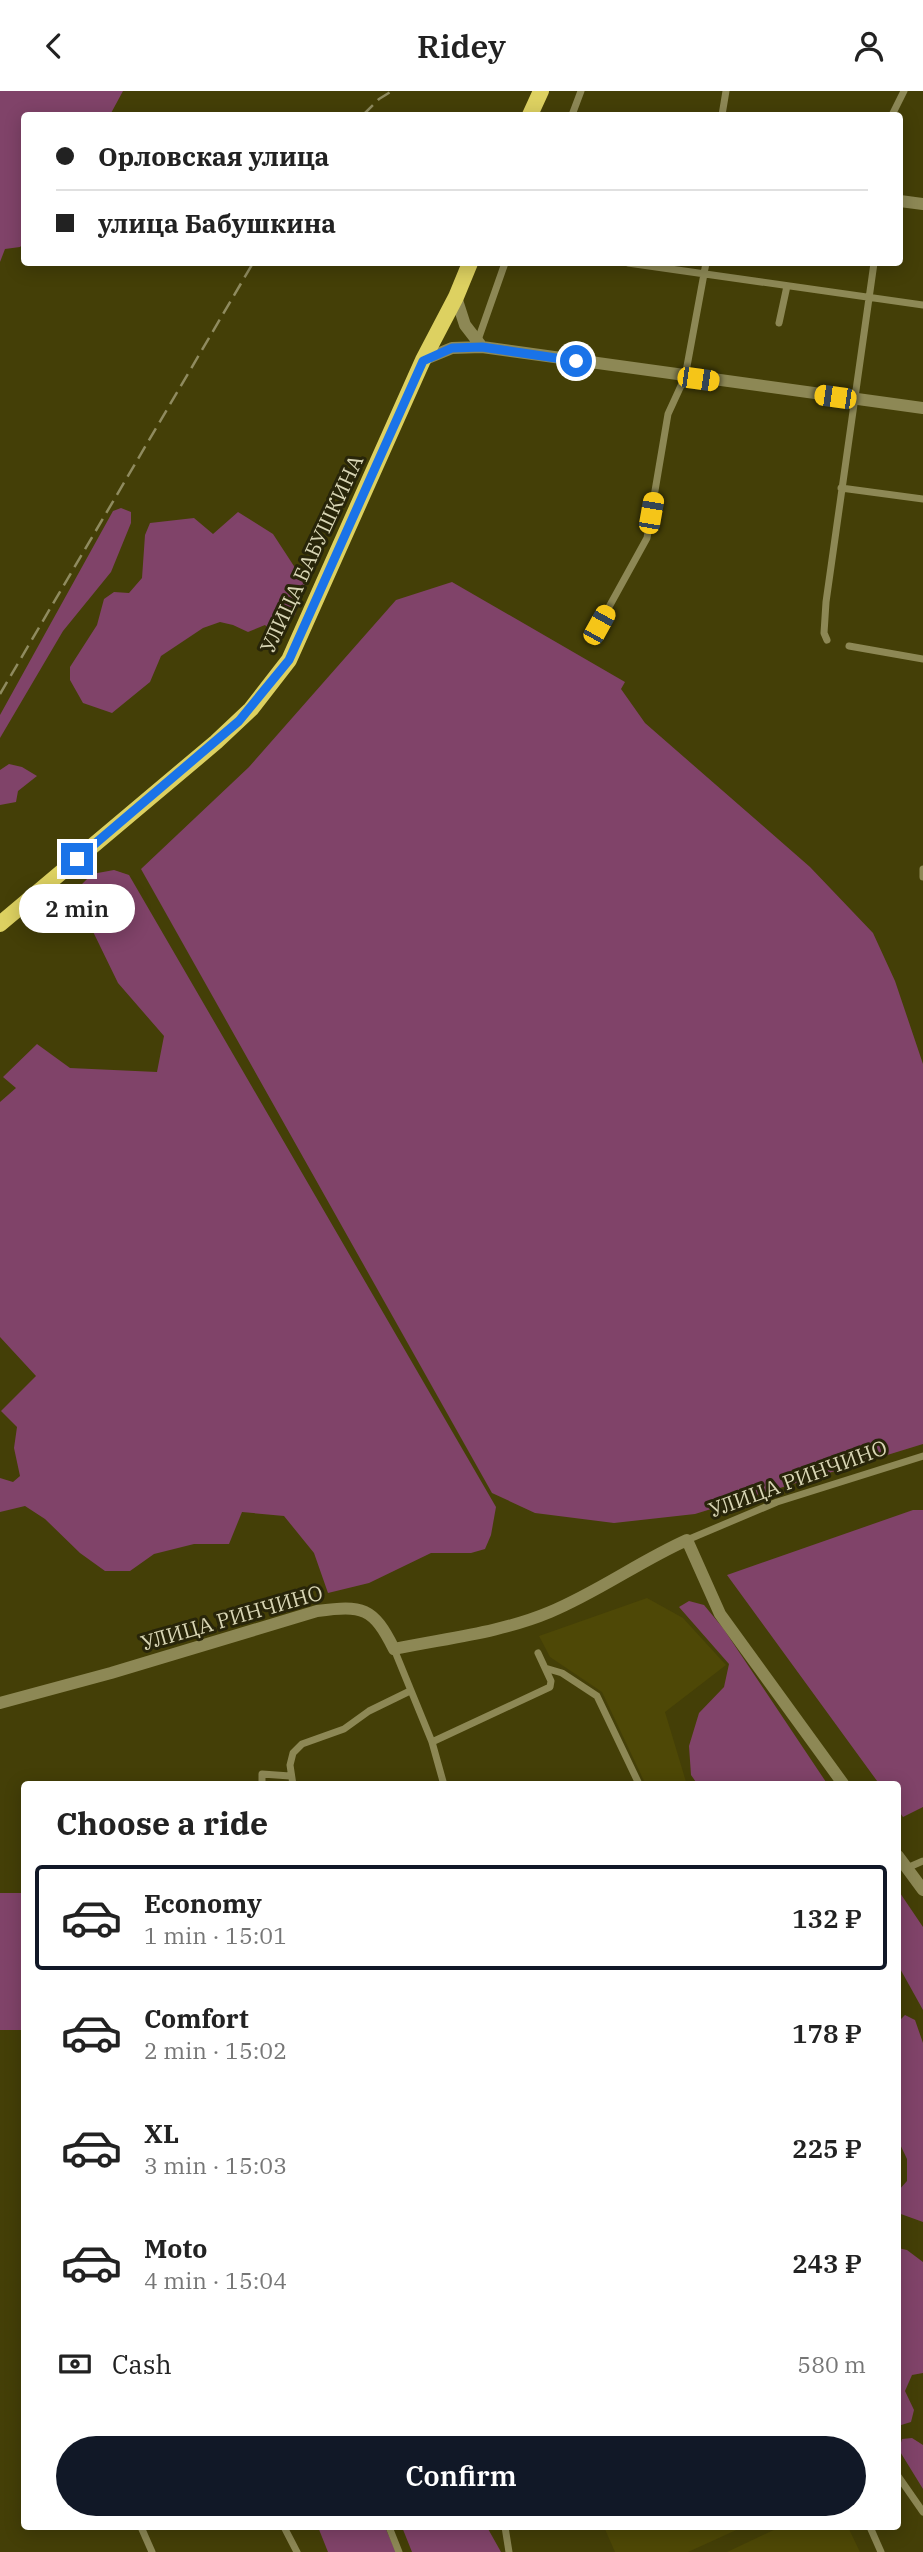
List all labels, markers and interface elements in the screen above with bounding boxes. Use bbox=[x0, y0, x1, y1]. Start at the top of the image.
text: Ridey bbox=[417, 25, 506, 67]
icon: back bbox=[35, 27, 73, 65]
icon: person bbox=[850, 27, 888, 65]
text: Орловская улица bbox=[98, 139, 329, 173]
text: улица Бабушкина bbox=[98, 206, 336, 240]
route start bbox=[560, 345, 592, 377]
car bbox=[676, 366, 721, 392]
car bbox=[813, 384, 858, 410]
street label: УЛИЦА БАБУШКИНА bbox=[253, 450, 369, 657]
car bbox=[638, 490, 665, 536]
car bbox=[580, 602, 619, 648]
route end bbox=[61, 843, 93, 875]
callout: 2 min bbox=[19, 883, 135, 933]
text: 2 min bbox=[45, 893, 109, 923]
street label: УЛИЦА РИНЧИНО bbox=[705, 1433, 891, 1523]
street label: УЛИЦА РИНЧИНО bbox=[138, 1578, 326, 1656]
text: Choose a ride bbox=[56, 1802, 268, 1844]
icon: car bbox=[60, 1886, 123, 1949]
text: Economy bbox=[144, 1886, 262, 1920]
text: 132 ₽ bbox=[792, 1901, 862, 1935]
text: 1 min · 15:01 bbox=[144, 1920, 287, 1950]
icon: car bbox=[60, 2001, 123, 2064]
text: Comfort bbox=[144, 2001, 249, 2035]
text: 178 ₽ bbox=[792, 2016, 862, 2050]
text: 2 min · 15:02 bbox=[144, 2035, 287, 2065]
icon: car bbox=[60, 2116, 123, 2179]
text: XL bbox=[144, 2116, 179, 2150]
text: 225 ₽ bbox=[792, 2131, 862, 2165]
text: 3 min · 15:03 bbox=[144, 2150, 287, 2180]
icon: car bbox=[60, 2231, 123, 2294]
text: Moto bbox=[144, 2231, 207, 2265]
text: 243 ₽ bbox=[792, 2246, 862, 2280]
text: 4 min · 15:04 bbox=[144, 2265, 287, 2295]
icon: cash bbox=[56, 2345, 94, 2383]
text: Cash bbox=[112, 2347, 172, 2381]
text: 580 m bbox=[797, 2349, 866, 2379]
button: Confirm bbox=[56, 2436, 866, 2516]

